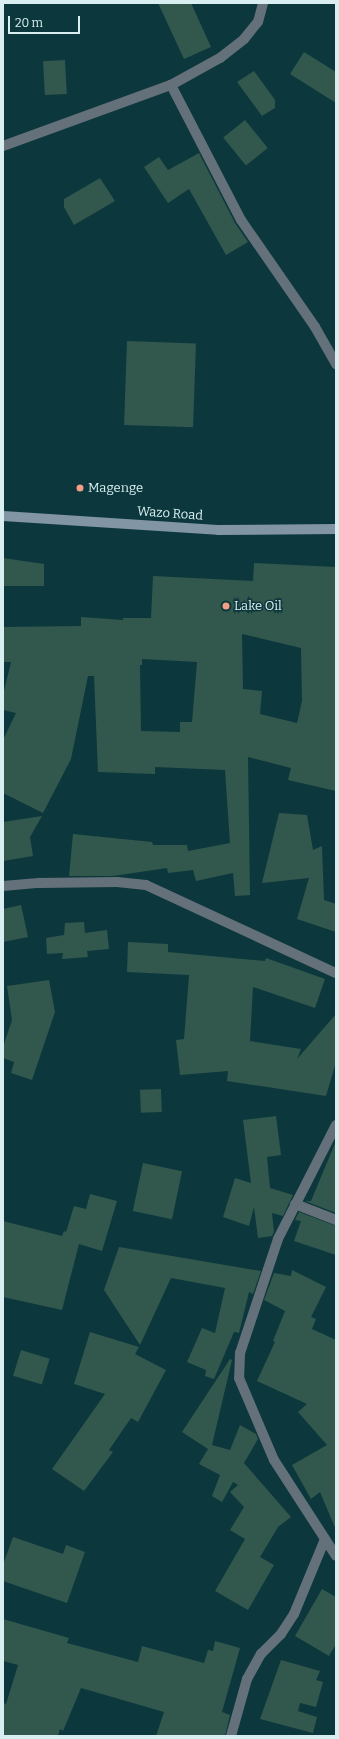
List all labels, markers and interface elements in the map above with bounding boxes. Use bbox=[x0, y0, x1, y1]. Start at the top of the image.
scale bar bbox=[10, 8, 82, 34]
text: 20 m bbox=[15, 16, 43, 30]
place label: Magenge bbox=[88, 480, 143, 496]
marker: Magenge bbox=[75, 483, 85, 493]
street label: Wazo Road bbox=[136, 504, 204, 524]
place label: Lake Oil bbox=[234, 598, 282, 614]
marker: Lake Oil bbox=[221, 601, 231, 611]

